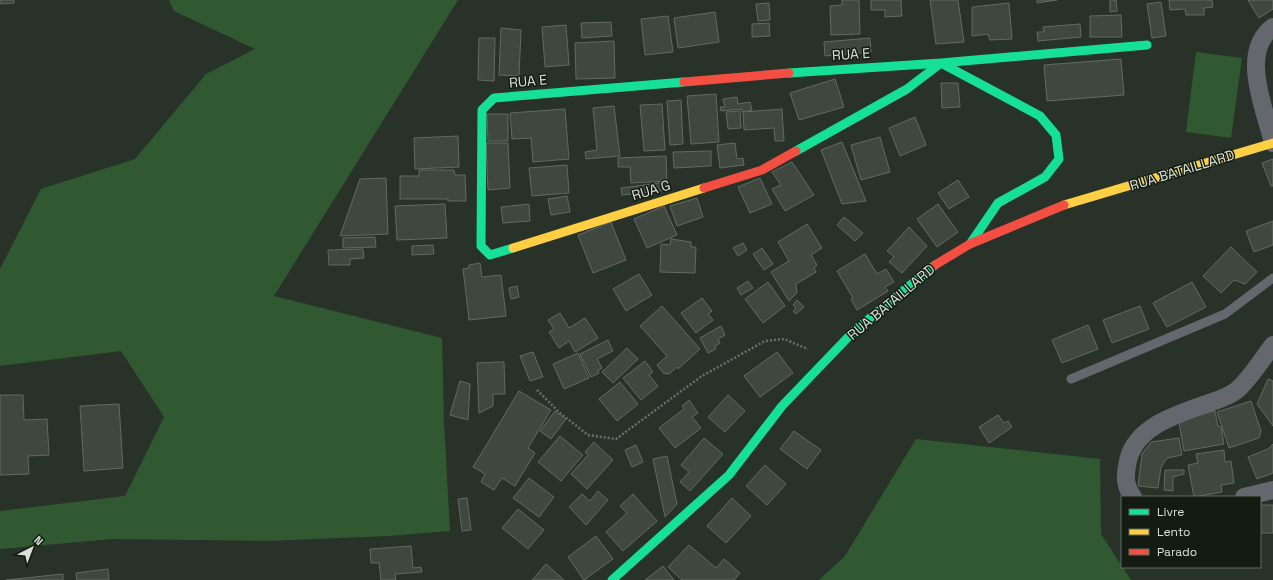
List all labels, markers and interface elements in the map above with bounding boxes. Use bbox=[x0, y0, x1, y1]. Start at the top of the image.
street label: RUA E bbox=[831, 44, 871, 64]
street label: RUA E bbox=[508, 70, 548, 92]
street label: RUA BATAILLARD bbox=[1127, 145, 1237, 195]
street label: RUA G bbox=[630, 176, 672, 204]
street label: RUA BATAILLARD bbox=[844, 260, 938, 344]
legend bbox=[1121, 496, 1261, 568]
text: Livre bbox=[1157, 504, 1184, 520]
text: Lento bbox=[1157, 524, 1191, 540]
north arrow bbox=[12, 528, 52, 568]
text: N bbox=[31, 533, 46, 548]
text: Parado bbox=[1157, 544, 1197, 560]

